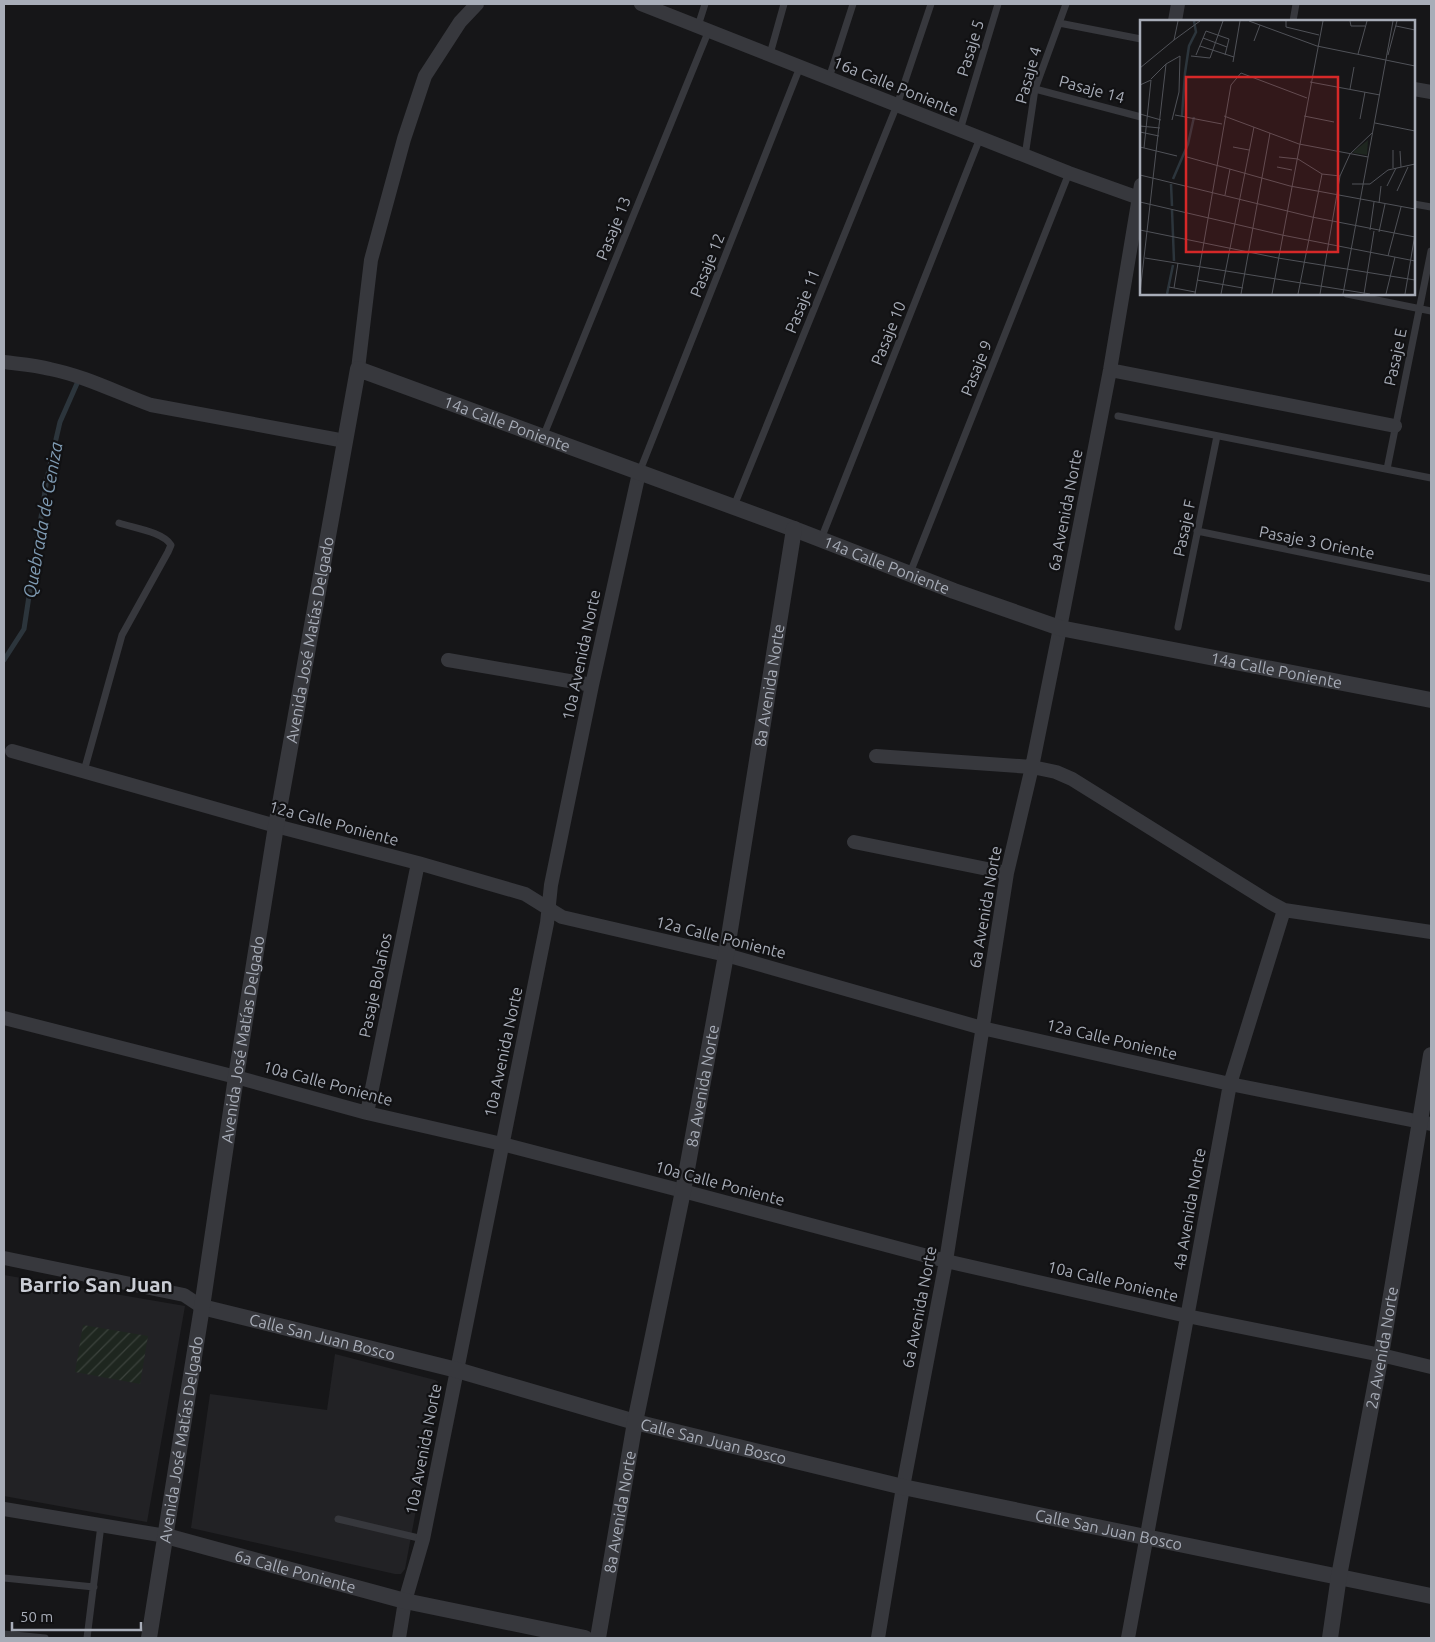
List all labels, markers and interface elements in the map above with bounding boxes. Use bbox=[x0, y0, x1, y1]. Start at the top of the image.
street label: Pasaje 5 bbox=[953, 18, 987, 78]
inset map bbox=[1140, 20, 1415, 295]
street label: Pasaje 4 bbox=[1011, 45, 1045, 105]
street label: 16a Calle Poniente bbox=[831, 53, 961, 119]
street label: Pasaje 14 bbox=[1057, 72, 1127, 106]
street label: Pasaje 13 bbox=[592, 193, 634, 263]
street label: Pasaje 12 bbox=[686, 230, 728, 300]
street label: Pasaje 11 bbox=[781, 266, 823, 336]
street label: Pasaje 10 bbox=[867, 298, 909, 368]
street label: Pasaje E bbox=[1380, 327, 1410, 387]
street label: Pasaje 9 bbox=[957, 338, 995, 398]
street label: 14a Calle Poniente bbox=[441, 392, 573, 455]
water label: Quebrada de Ceniza bbox=[18, 440, 67, 600]
street label: 6a Avenida Norte bbox=[1044, 447, 1086, 573]
street label: Pasaje F bbox=[1169, 498, 1199, 558]
street label: Pasaje 3 Oriente bbox=[1258, 522, 1376, 562]
street label: 14a Calle Poniente bbox=[821, 532, 952, 597]
street label: Avenida José Matías Delgado bbox=[282, 535, 337, 745]
street label: 10a Avenida Norte bbox=[558, 588, 604, 722]
street label: 8a Avenida Norte bbox=[750, 623, 788, 748]
street label: 14a Calle Poniente bbox=[1209, 648, 1344, 692]
street label: 12a Calle Poniente bbox=[267, 797, 401, 849]
street label: 6a Avenida Norte bbox=[965, 844, 1005, 970]
street label: 12a Calle Poniente bbox=[654, 912, 788, 962]
street label: Pasaje Bolaños bbox=[355, 931, 395, 1039]
street label: Avenida José Matías Delgado bbox=[217, 934, 267, 1144]
street label: 10a Avenida Norte bbox=[480, 985, 526, 1119]
street label: 12a Calle Poniente bbox=[1045, 1015, 1179, 1063]
street label: 8a Avenida Norte bbox=[682, 1023, 722, 1148]
street label: 10a Calle Poniente bbox=[261, 1057, 395, 1109]
street label: 4a Avenida Norte bbox=[1169, 1146, 1209, 1272]
street label: 10a Calle Poniente bbox=[653, 1157, 787, 1209]
street label: 6a Avenida Norte bbox=[898, 1244, 940, 1370]
street label: 10a Calle Poniente bbox=[1046, 1257, 1180, 1305]
district label: Barrio San Juan bbox=[19, 1272, 173, 1296]
street label: 2a Avenida Norte bbox=[1362, 1285, 1401, 1410]
street label: Calle San Juan Bosco bbox=[248, 1310, 397, 1363]
street label: Avenida José Matías Delgado bbox=[155, 1335, 206, 1544]
street label: 10a Avenida Norte bbox=[401, 1382, 445, 1516]
street label: Calle San Juan Bosco bbox=[639, 1415, 789, 1467]
street label: 8a Avenida Norte bbox=[600, 1449, 639, 1575]
street label: Calle San Juan Bosco bbox=[1034, 1506, 1184, 1553]
street label: 6a Calle Poniente bbox=[233, 1546, 358, 1596]
scale bar bbox=[12, 1600, 141, 1632]
text: 50 m bbox=[20, 1608, 53, 1625]

